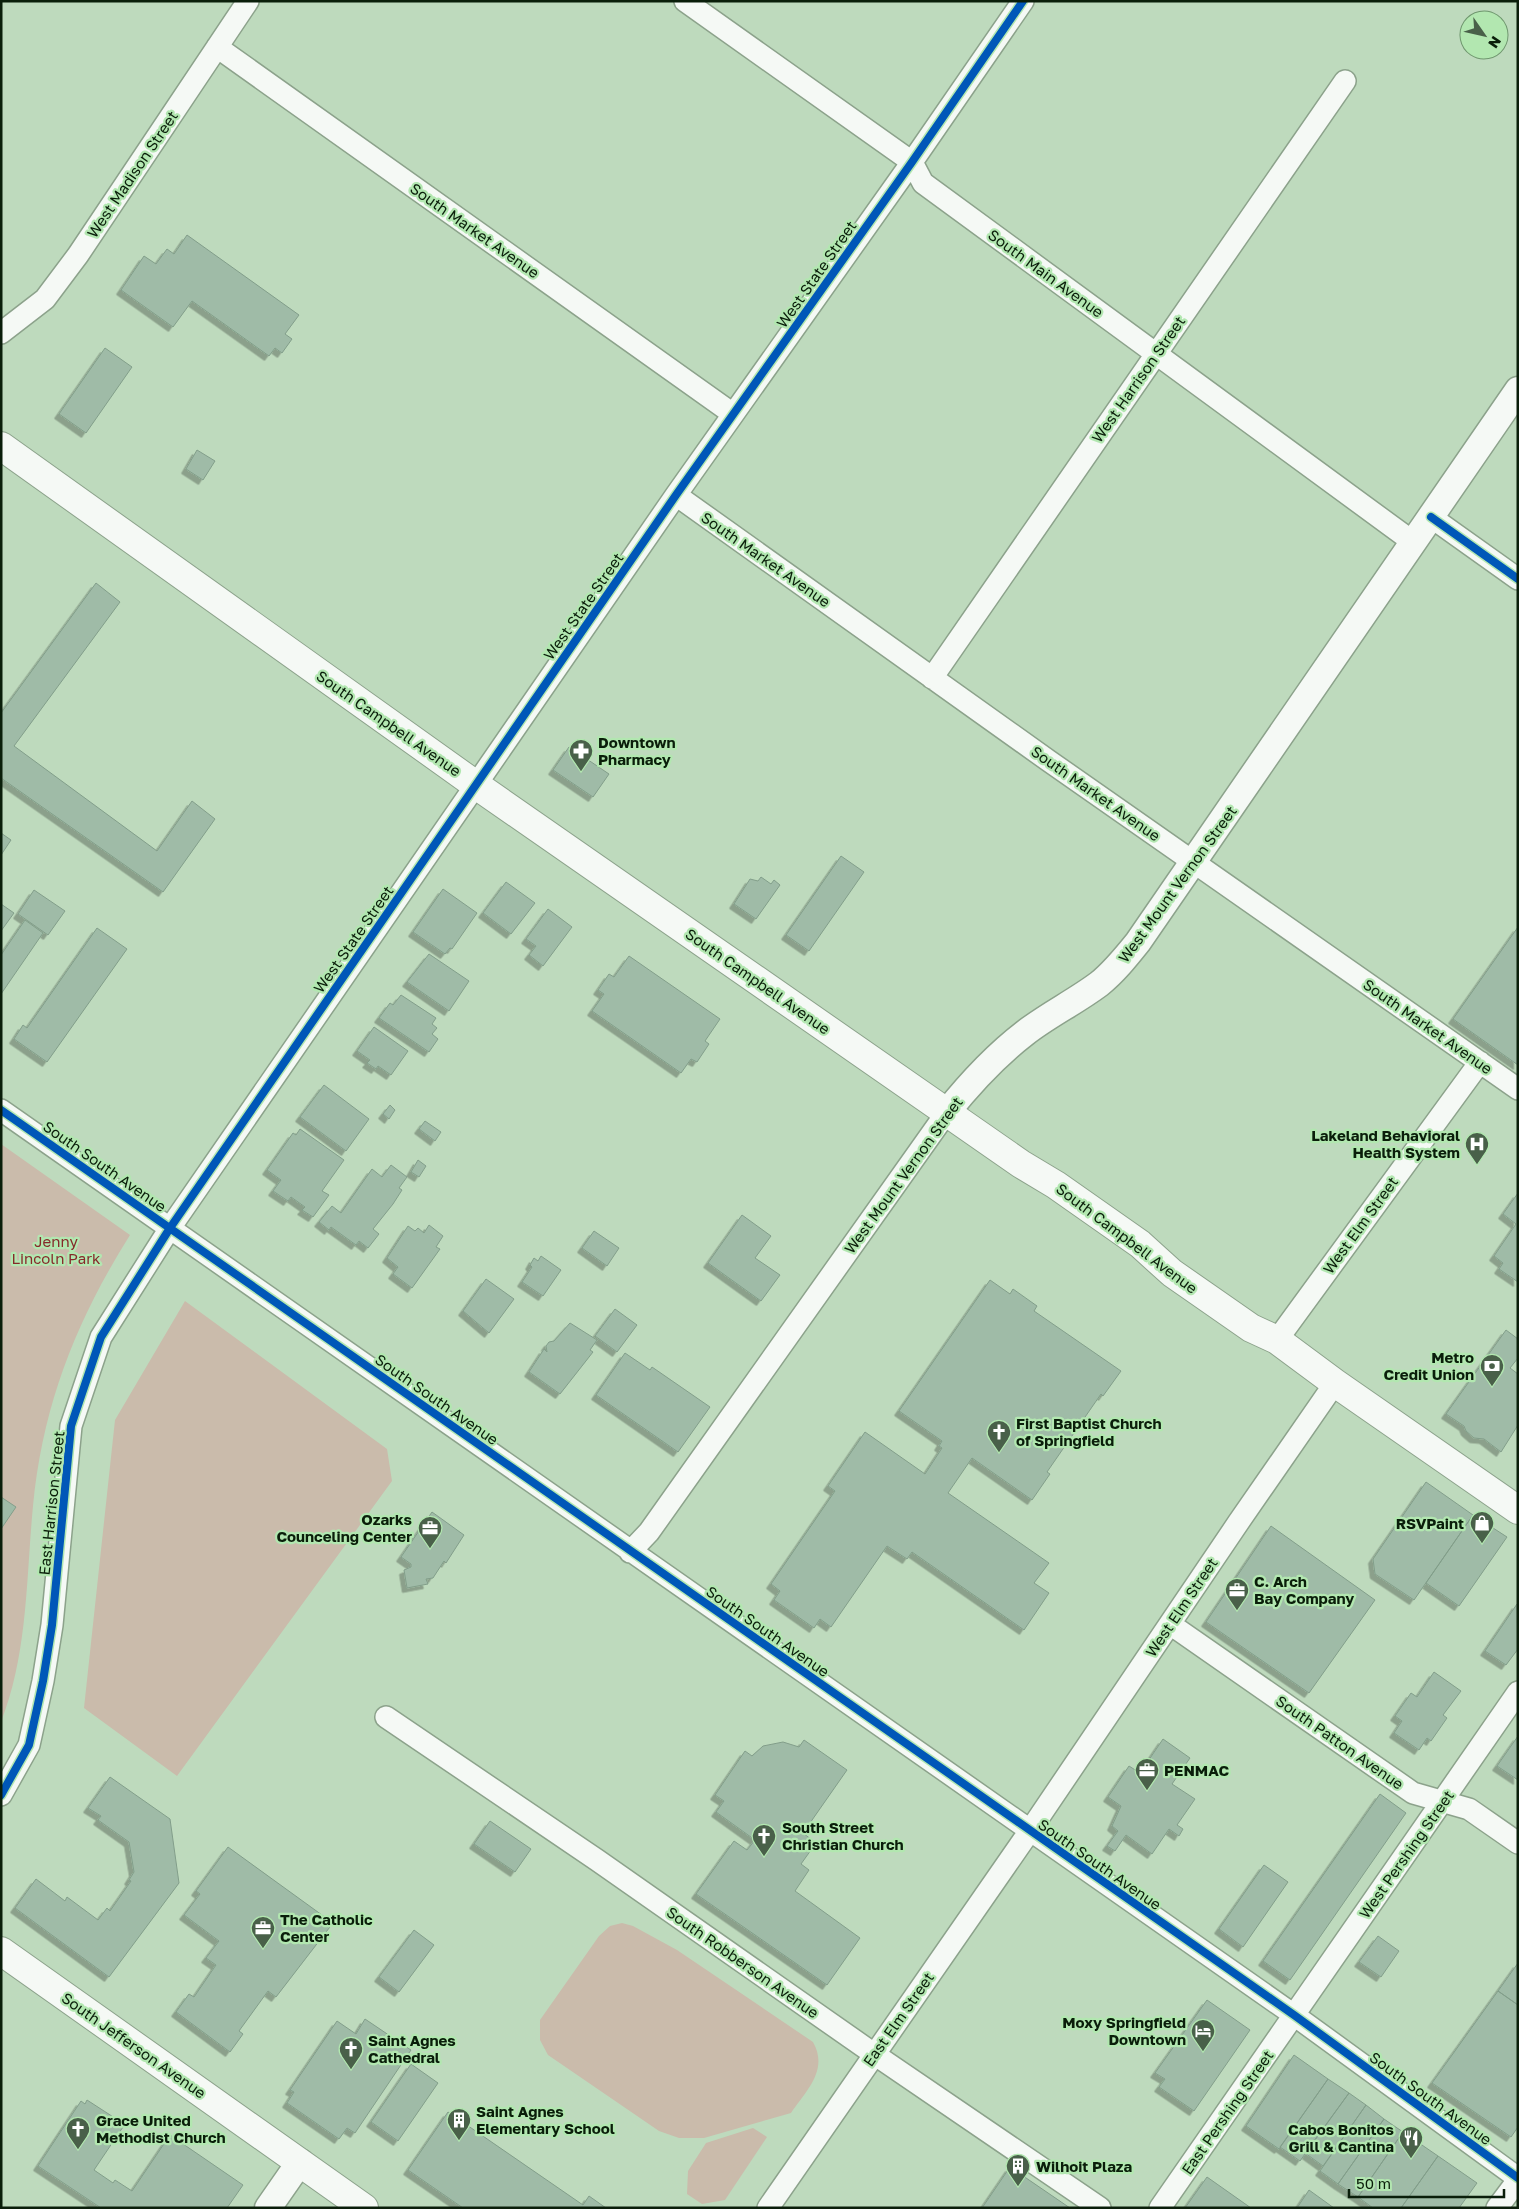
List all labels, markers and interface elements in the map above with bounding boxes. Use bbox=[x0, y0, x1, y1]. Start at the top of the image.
north arrow bbox=[1459, 10, 1509, 60]
text: N bbox=[1485, 33, 1505, 52]
street label: West Madison Street bbox=[83, 107, 181, 241]
street label: South Market Avenue bbox=[407, 179, 543, 282]
street label: West State Street bbox=[772, 217, 860, 331]
street label: South Main Avenue bbox=[985, 225, 1107, 321]
street label: West Harrison Street bbox=[1088, 312, 1188, 446]
street label: South Market Avenue bbox=[698, 508, 834, 611]
street label: West State Street bbox=[539, 549, 627, 663]
street label: South Campbell Avenue bbox=[313, 666, 465, 780]
place label: Downtown Pharmacy bbox=[598, 733, 676, 768]
pharmacy icon: Downtown Pharmacy bbox=[568, 738, 594, 772]
street label: South Market Avenue bbox=[1028, 742, 1164, 845]
street label: West Mount Vernon Street bbox=[1114, 802, 1240, 966]
street label: West State Street bbox=[309, 882, 397, 996]
street label: South Campbell Avenue bbox=[682, 924, 834, 1038]
street label: South Market Avenue bbox=[1360, 975, 1496, 1078]
street label: West Mount Vernon Street bbox=[840, 1093, 966, 1257]
street label: South South Avenue bbox=[40, 1117, 170, 1215]
place label: Lakeland Behavioral Health System bbox=[1311, 1126, 1460, 1161]
hospital icon: Lakeland Behavioral Health System bbox=[1464, 1131, 1490, 1165]
street label: West Elm Street bbox=[1319, 1173, 1401, 1277]
street label: South Campbell Avenue bbox=[1053, 1179, 1201, 1297]
park label: Jenny Lincoln Park bbox=[11, 1232, 101, 1267]
place label: Metro Credit Union bbox=[1384, 1348, 1474, 1383]
street label: South South Avenue bbox=[372, 1350, 502, 1448]
bank icon: Metro Credit Union bbox=[1479, 1353, 1505, 1387]
place label: First Baptist Church of Springfield bbox=[1016, 1414, 1162, 1449]
church icon: First Baptist Church of Springfield bbox=[986, 1419, 1012, 1453]
street label: East Harrison Street bbox=[34, 1430, 68, 1576]
place label: Ozarks Counceling Center bbox=[276, 1510, 412, 1545]
shop icon: RSVPaint bbox=[1469, 1510, 1495, 1544]
place label: RSVPaint bbox=[1396, 1514, 1464, 1532]
office icon: Ozarks Counceling Center bbox=[417, 1515, 443, 1549]
street label: West Elm Street bbox=[1141, 1554, 1221, 1660]
place label: C. Arch Bay Company bbox=[1254, 1572, 1354, 1607]
office icon: C. Arch Bay Company bbox=[1224, 1577, 1250, 1611]
street label: South South Avenue bbox=[703, 1582, 833, 1680]
street label: South Patton Avenue bbox=[1273, 1691, 1407, 1793]
office icon: PENMAC bbox=[1134, 1757, 1160, 1791]
place label: PENMAC bbox=[1164, 1761, 1230, 1779]
street label: West Pershing Street bbox=[1355, 1786, 1457, 1922]
street label: South South Avenue bbox=[1035, 1815, 1165, 1913]
place label: South Street Christian Church bbox=[782, 1818, 904, 1853]
church icon: South Street Christian Church bbox=[751, 1823, 777, 1857]
street label: South Robberson Avenue bbox=[663, 1903, 823, 2022]
place label: The Catholic Center bbox=[280, 1910, 373, 1945]
office icon: The Catholic Center bbox=[250, 1915, 276, 1949]
street label: East Elm Street bbox=[859, 1969, 937, 2069]
street label: South Jefferson Avenue bbox=[58, 1988, 210, 2102]
place label: Moxy Springfield Downtown bbox=[1062, 2013, 1186, 2048]
hotel icon: Moxy Springfield Downtown bbox=[1190, 2018, 1216, 2052]
place label: Saint Agnes Cathedral bbox=[368, 2031, 456, 2066]
church icon: Saint Agnes Cathedral bbox=[338, 2036, 364, 2070]
street label: East Pershing Street bbox=[1177, 2047, 1277, 2177]
street label: South South Avenue bbox=[1367, 2048, 1496, 2148]
place label: Saint Agnes Elementary School bbox=[476, 2102, 615, 2137]
building icon: Saint Agnes Elementary School bbox=[446, 2107, 472, 2141]
place label: Grace United Methodist Church bbox=[96, 2111, 226, 2146]
church icon: Grace United Methodist Church bbox=[65, 2116, 91, 2150]
place label: Cabos Bonitos Grill & Cantina bbox=[1288, 2120, 1394, 2155]
restaurant icon: Cabos Bonitos Grill & Cantina bbox=[1398, 2125, 1424, 2159]
building icon: Wilhoit Plaza bbox=[1005, 2153, 1031, 2187]
place label: Wilhoit Plaza bbox=[1036, 2157, 1132, 2175]
scale bar bbox=[1349, 2166, 1504, 2198]
text: 50 m bbox=[1356, 2174, 1391, 2192]

